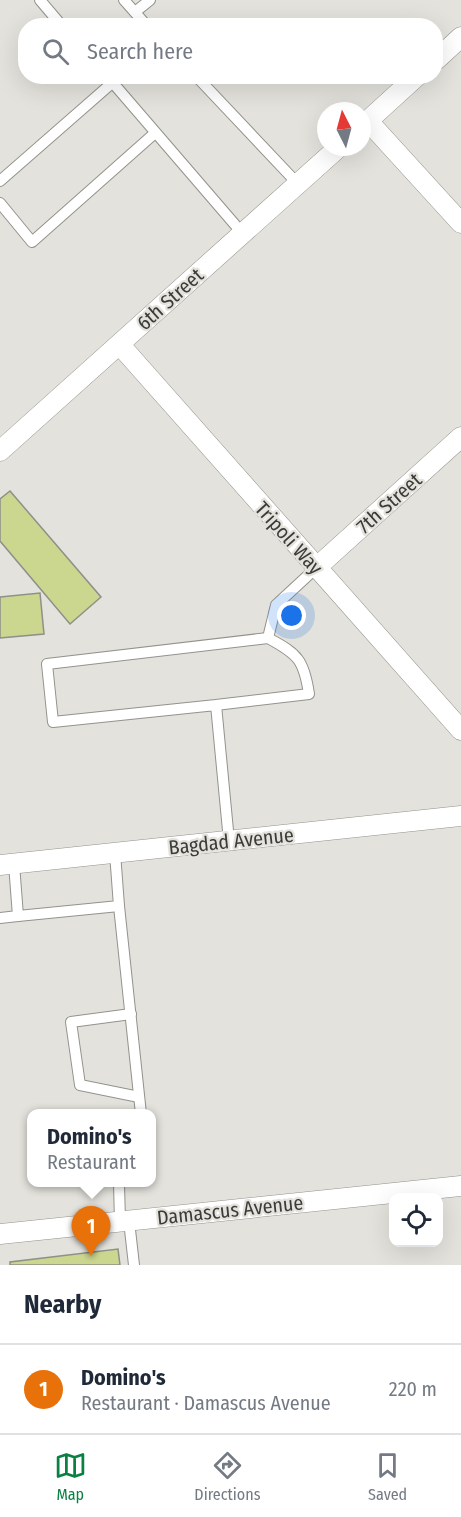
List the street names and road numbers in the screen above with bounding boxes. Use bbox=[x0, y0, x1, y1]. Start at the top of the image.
street label: 6th Street bbox=[132, 263, 208, 335]
street label: 7th Street bbox=[352, 467, 427, 538]
street label: Tripoli Way bbox=[250, 497, 328, 579]
street label: Bagdad Avenue bbox=[167, 822, 295, 860]
street label: Damascus Avenue bbox=[156, 1190, 304, 1230]

